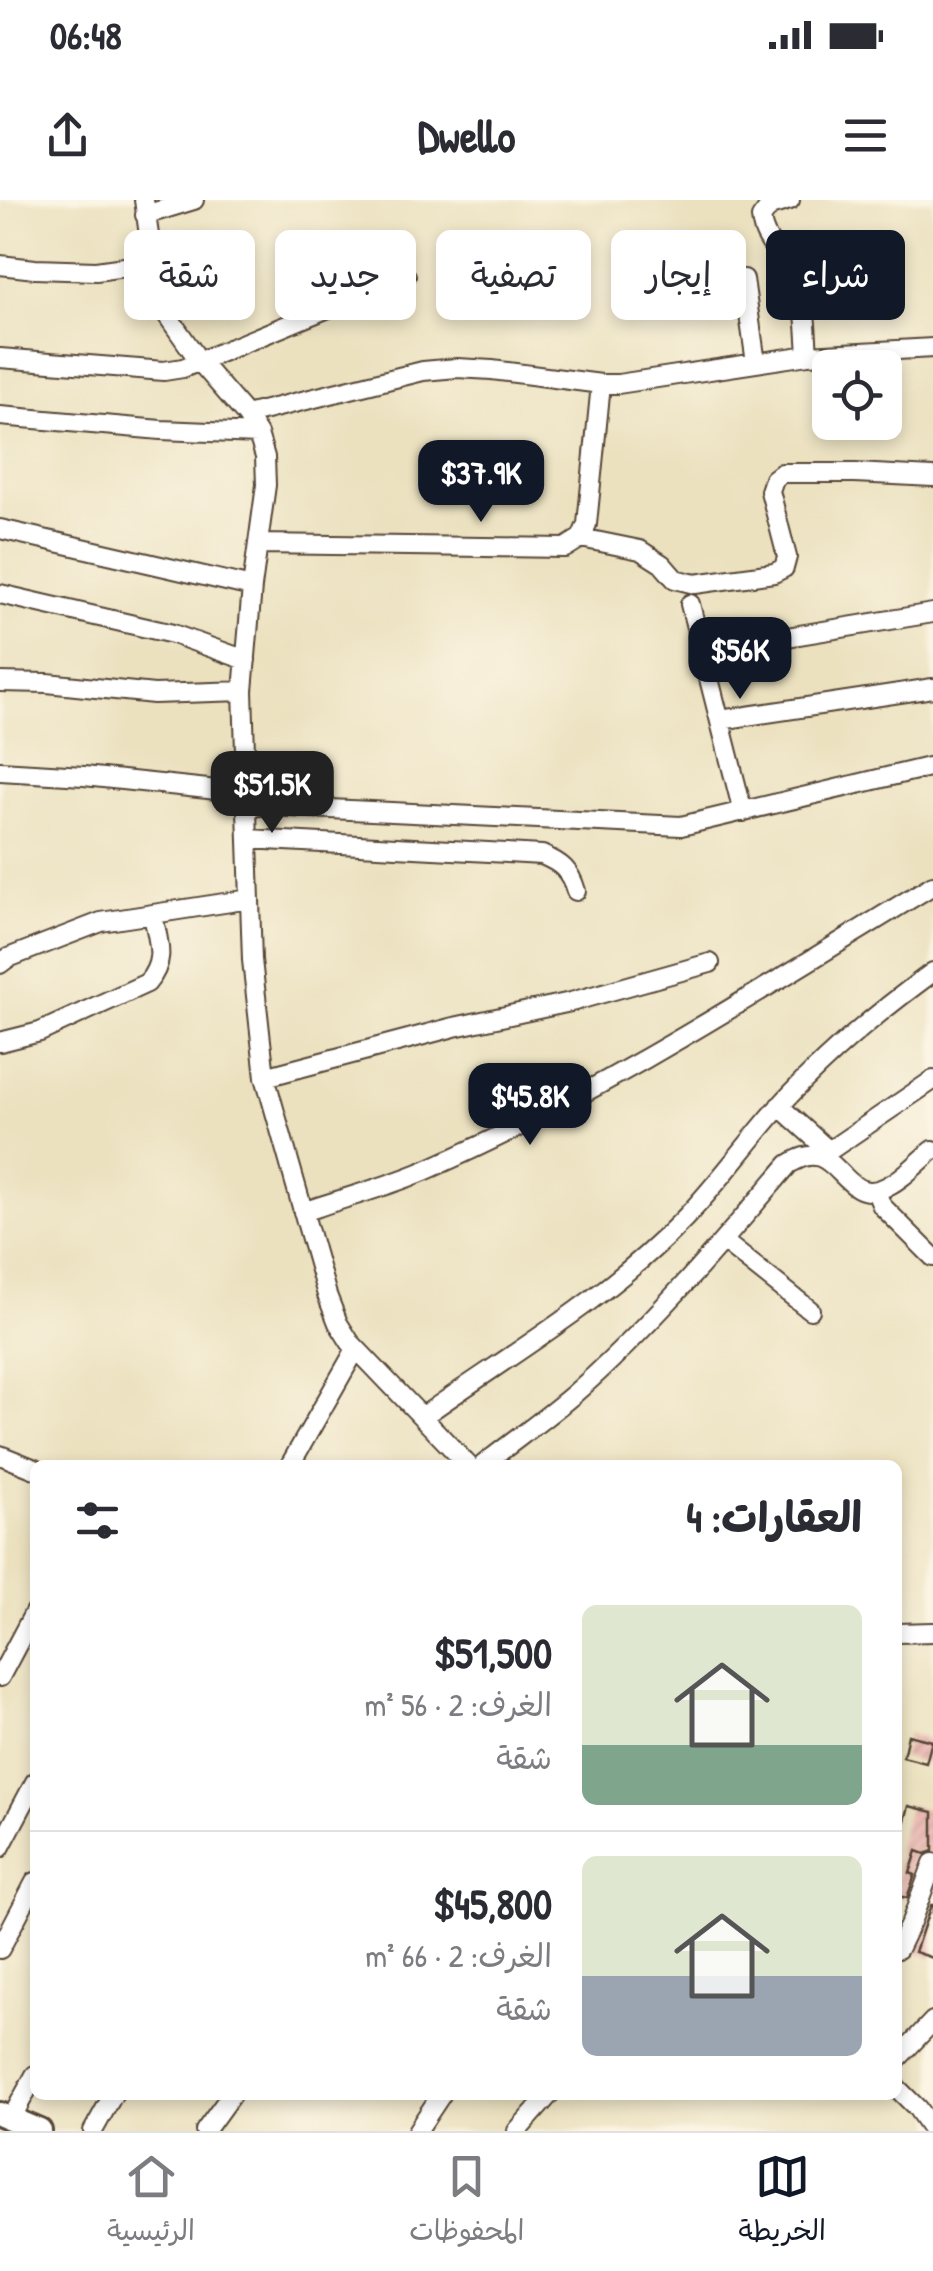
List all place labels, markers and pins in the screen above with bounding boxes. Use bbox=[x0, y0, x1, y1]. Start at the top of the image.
pin: $37.9K bbox=[400, 440, 562, 525]
pin: $56K bbox=[681, 617, 799, 702]
pin: $51.5K bbox=[191, 751, 353, 836]
pin: $45.8K bbox=[449, 1063, 611, 1148]

